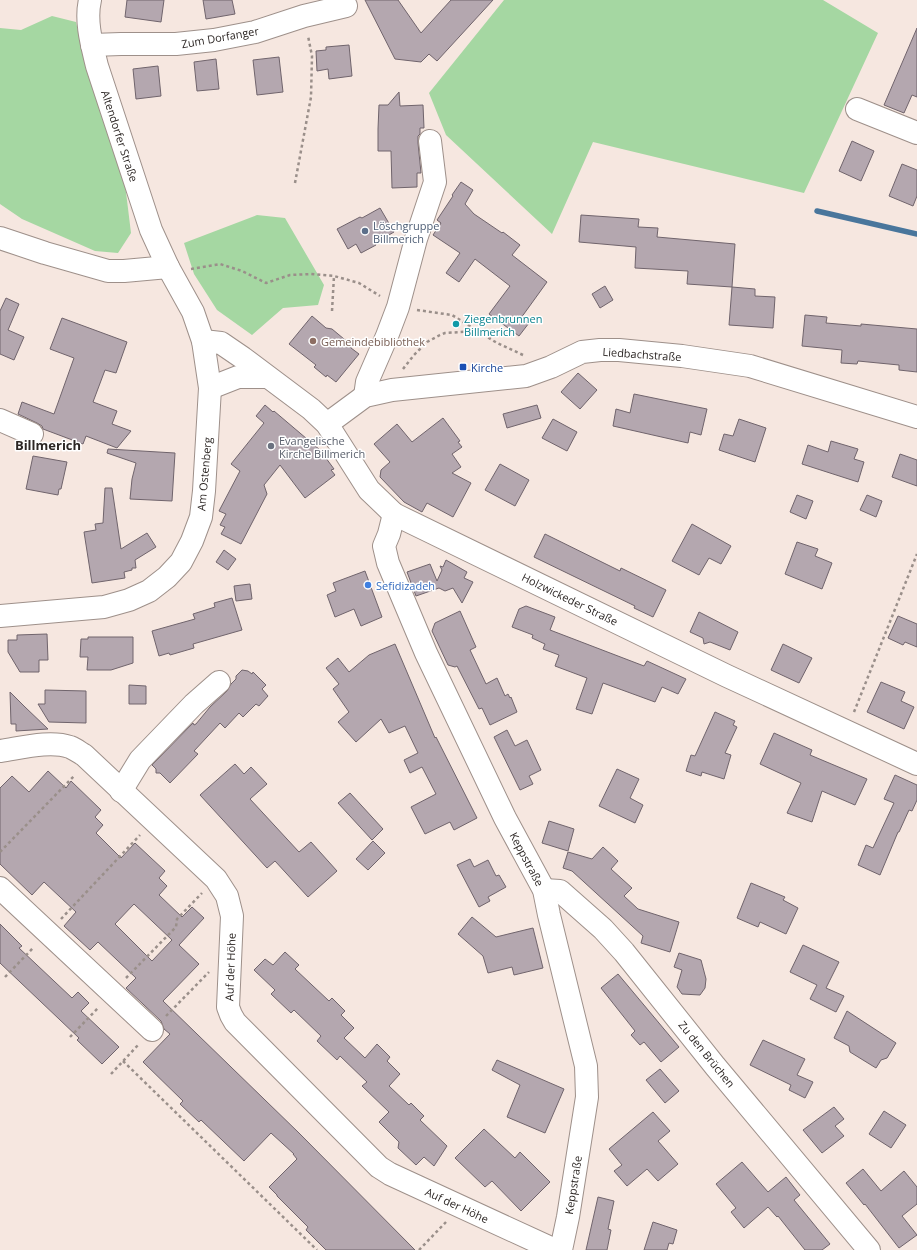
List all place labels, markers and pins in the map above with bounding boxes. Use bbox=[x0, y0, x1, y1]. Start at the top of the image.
place label: Löschgruppe Billmerich bbox=[373, 218, 439, 246]
marker: Löschgruppe Billmerich bbox=[360, 226, 370, 236]
place label: Ziegenbrunnen Billmerich bbox=[464, 311, 543, 339]
marker: Ziegenbrunnen Billmerich bbox=[451, 319, 461, 329]
place label: Gemeindebibliothek bbox=[321, 334, 425, 349]
marker: Gemeindebibliothek bbox=[308, 336, 318, 346]
place label: Kirche bbox=[471, 360, 503, 375]
marker: Kirche bbox=[458, 362, 468, 372]
place label: Evangelische Kirche Billmerich bbox=[279, 433, 365, 461]
marker: Evangelische Kirche Billmerich bbox=[266, 441, 276, 451]
place label: Sefidizadeh bbox=[376, 578, 435, 593]
marker: Sefidizadeh bbox=[363, 580, 373, 590]

